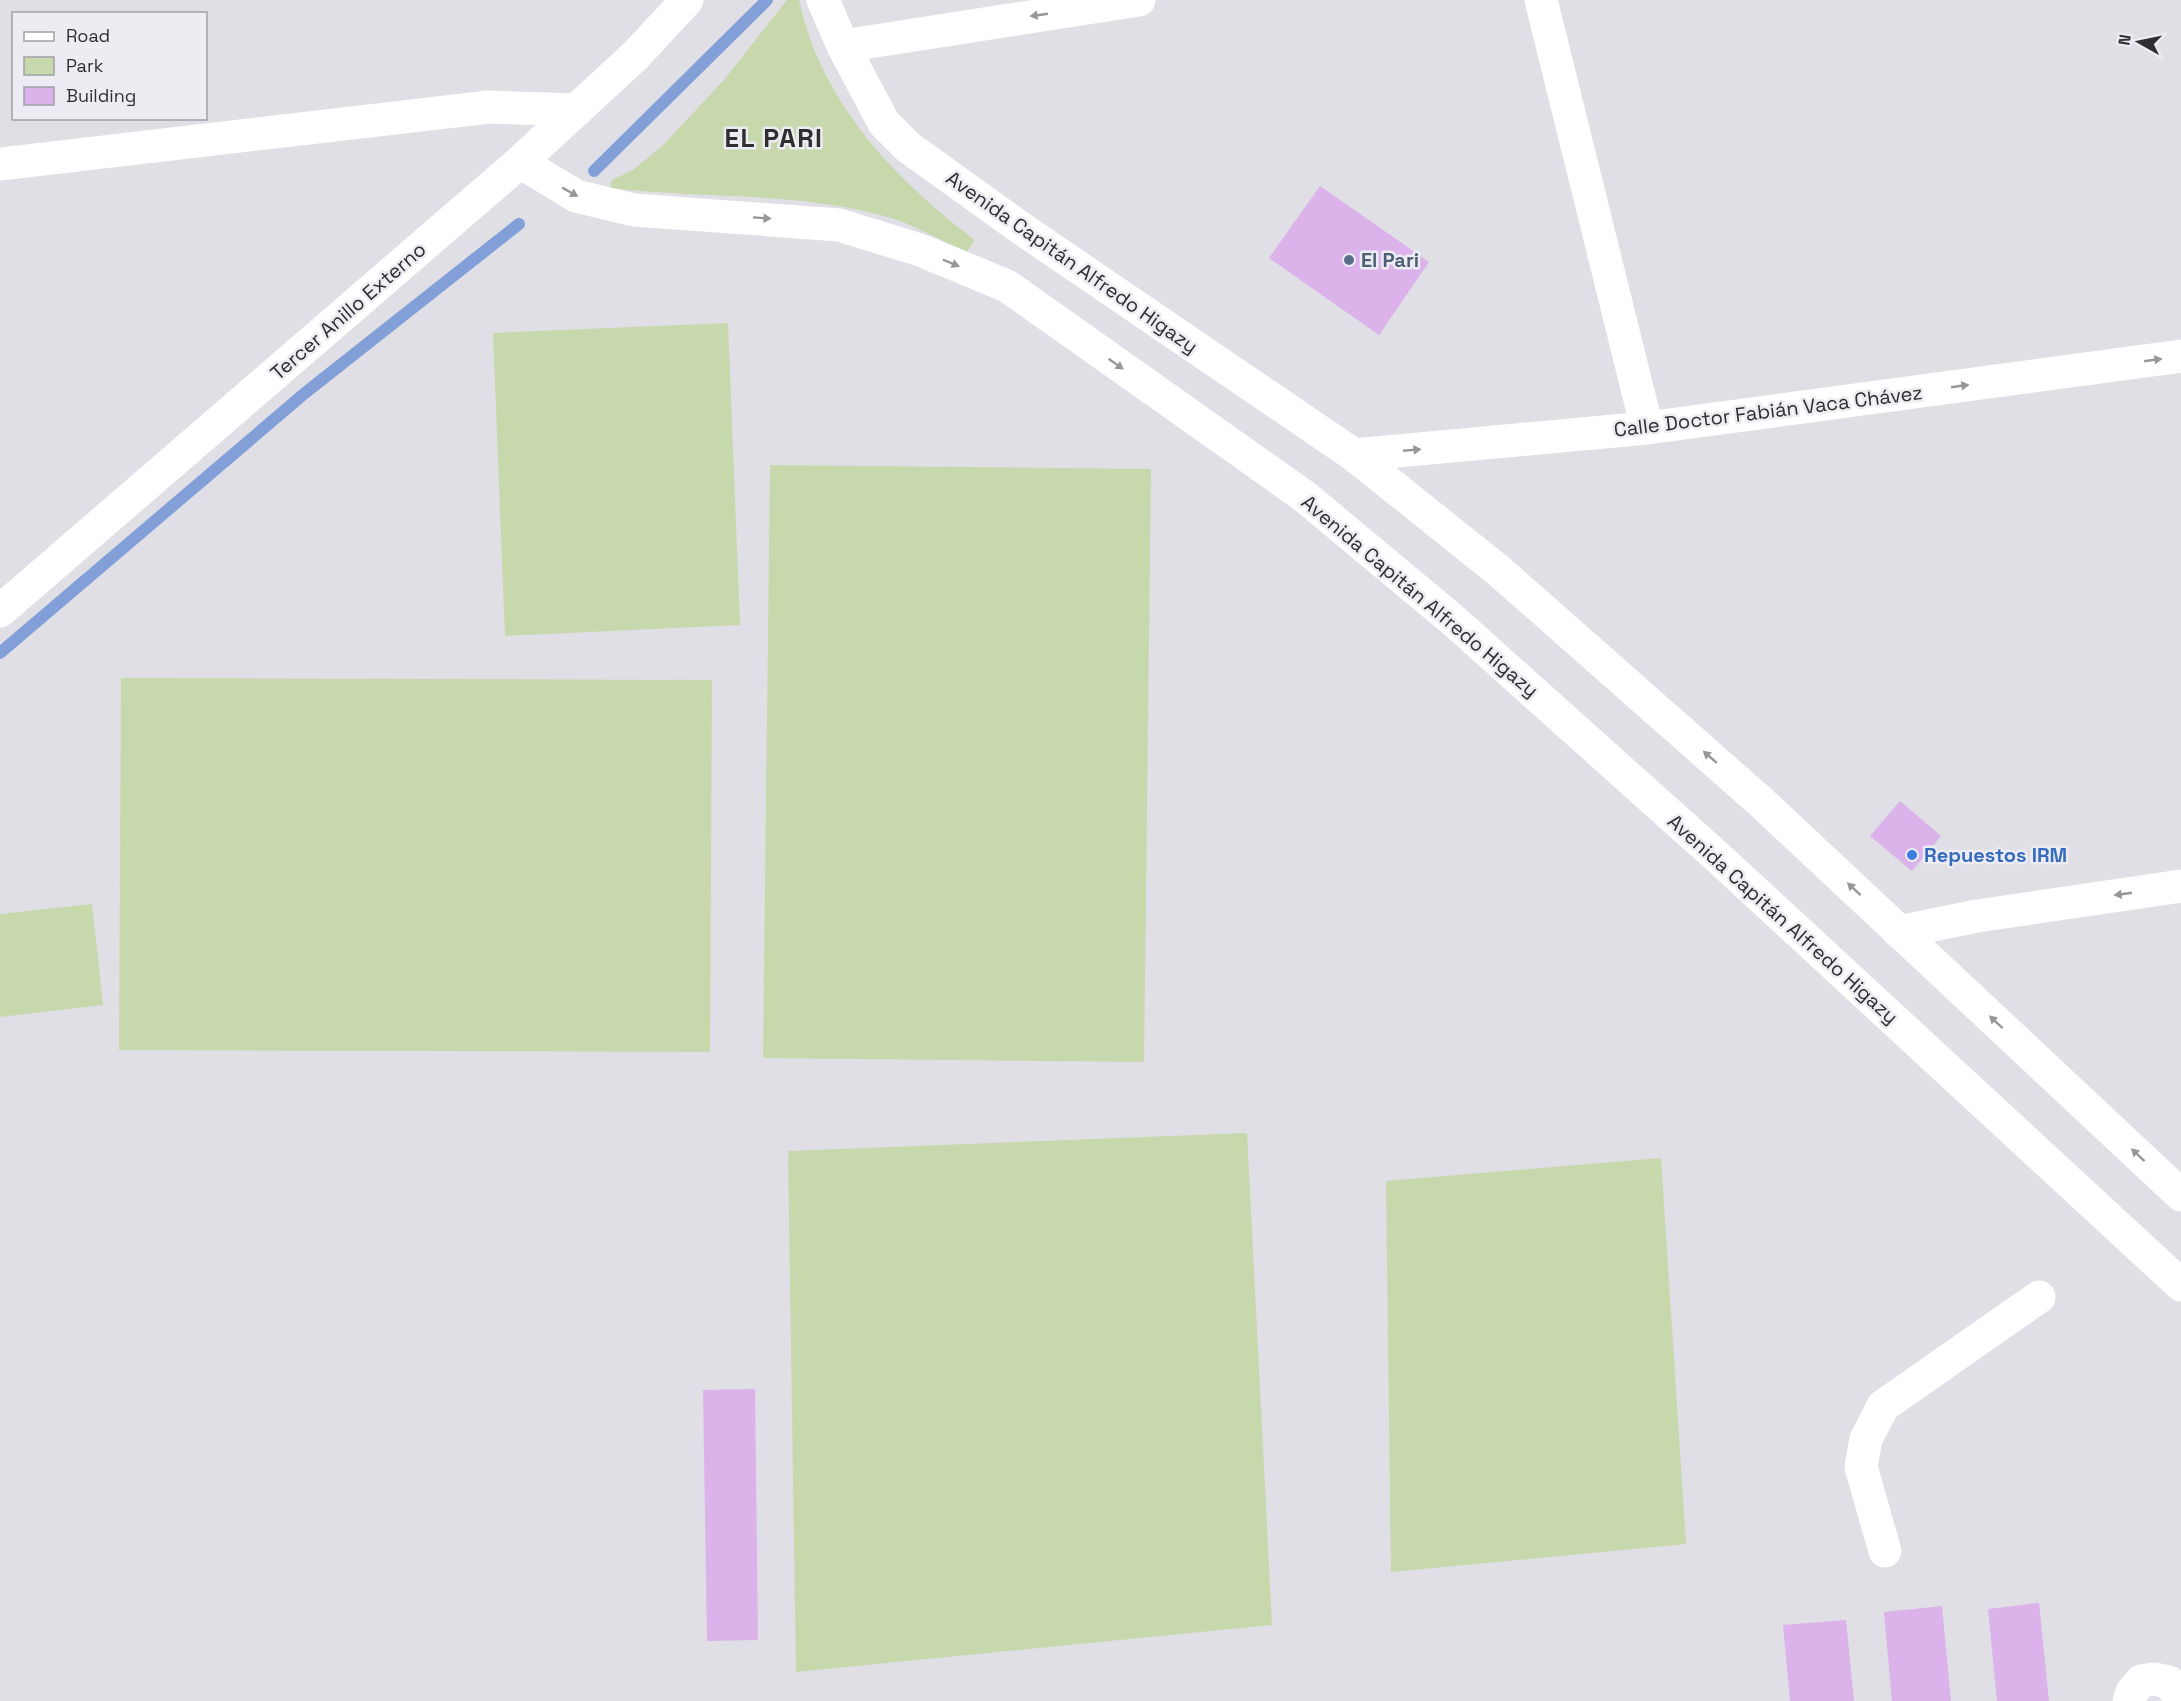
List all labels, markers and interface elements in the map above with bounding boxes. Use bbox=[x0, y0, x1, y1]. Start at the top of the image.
one-way arrow bbox=[1030, 10, 1049, 19]
legend bbox=[12, 12, 207, 120]
north arrow bbox=[2109, 12, 2169, 72]
text: Road bbox=[66, 24, 110, 47]
text: N bbox=[2113, 33, 2136, 47]
text: Park bbox=[66, 54, 104, 77]
text: Building bbox=[66, 84, 136, 107]
district label: EL PARI bbox=[725, 121, 823, 155]
street label: Avenida Capitán Alfredo Higazy bbox=[941, 165, 1203, 359]
one-way arrow bbox=[562, 187, 579, 197]
one-way arrow bbox=[753, 213, 772, 223]
street label: Tercer Anillo Externo bbox=[265, 236, 431, 386]
place label: El Pari bbox=[1361, 247, 1419, 273]
marker: El Pari bbox=[1342, 253, 1356, 267]
one-way arrow bbox=[942, 258, 959, 267]
one-way arrow bbox=[2144, 355, 2163, 365]
one-way arrow bbox=[1108, 358, 1124, 370]
street label: Calle Doctor Fabián Vaca Chávez bbox=[1612, 379, 1924, 443]
one-way arrow bbox=[1951, 381, 1970, 390]
one-way arrow bbox=[1403, 445, 1422, 455]
street label: Avenida Capitán Alfredo Higazy bbox=[1296, 489, 1544, 703]
one-way arrow bbox=[1703, 751, 1718, 764]
street label: Avenida Capitán Alfredo Higazy bbox=[1662, 808, 1904, 1030]
place label: Repuestos IRM bbox=[1924, 842, 2067, 868]
marker: Repuestos IRM bbox=[1905, 848, 1919, 862]
one-way arrow bbox=[1846, 882, 1861, 896]
one-way arrow bbox=[2114, 890, 2133, 899]
one-way arrow bbox=[1989, 1016, 2004, 1029]
one-way arrow bbox=[2131, 1148, 2146, 1162]

